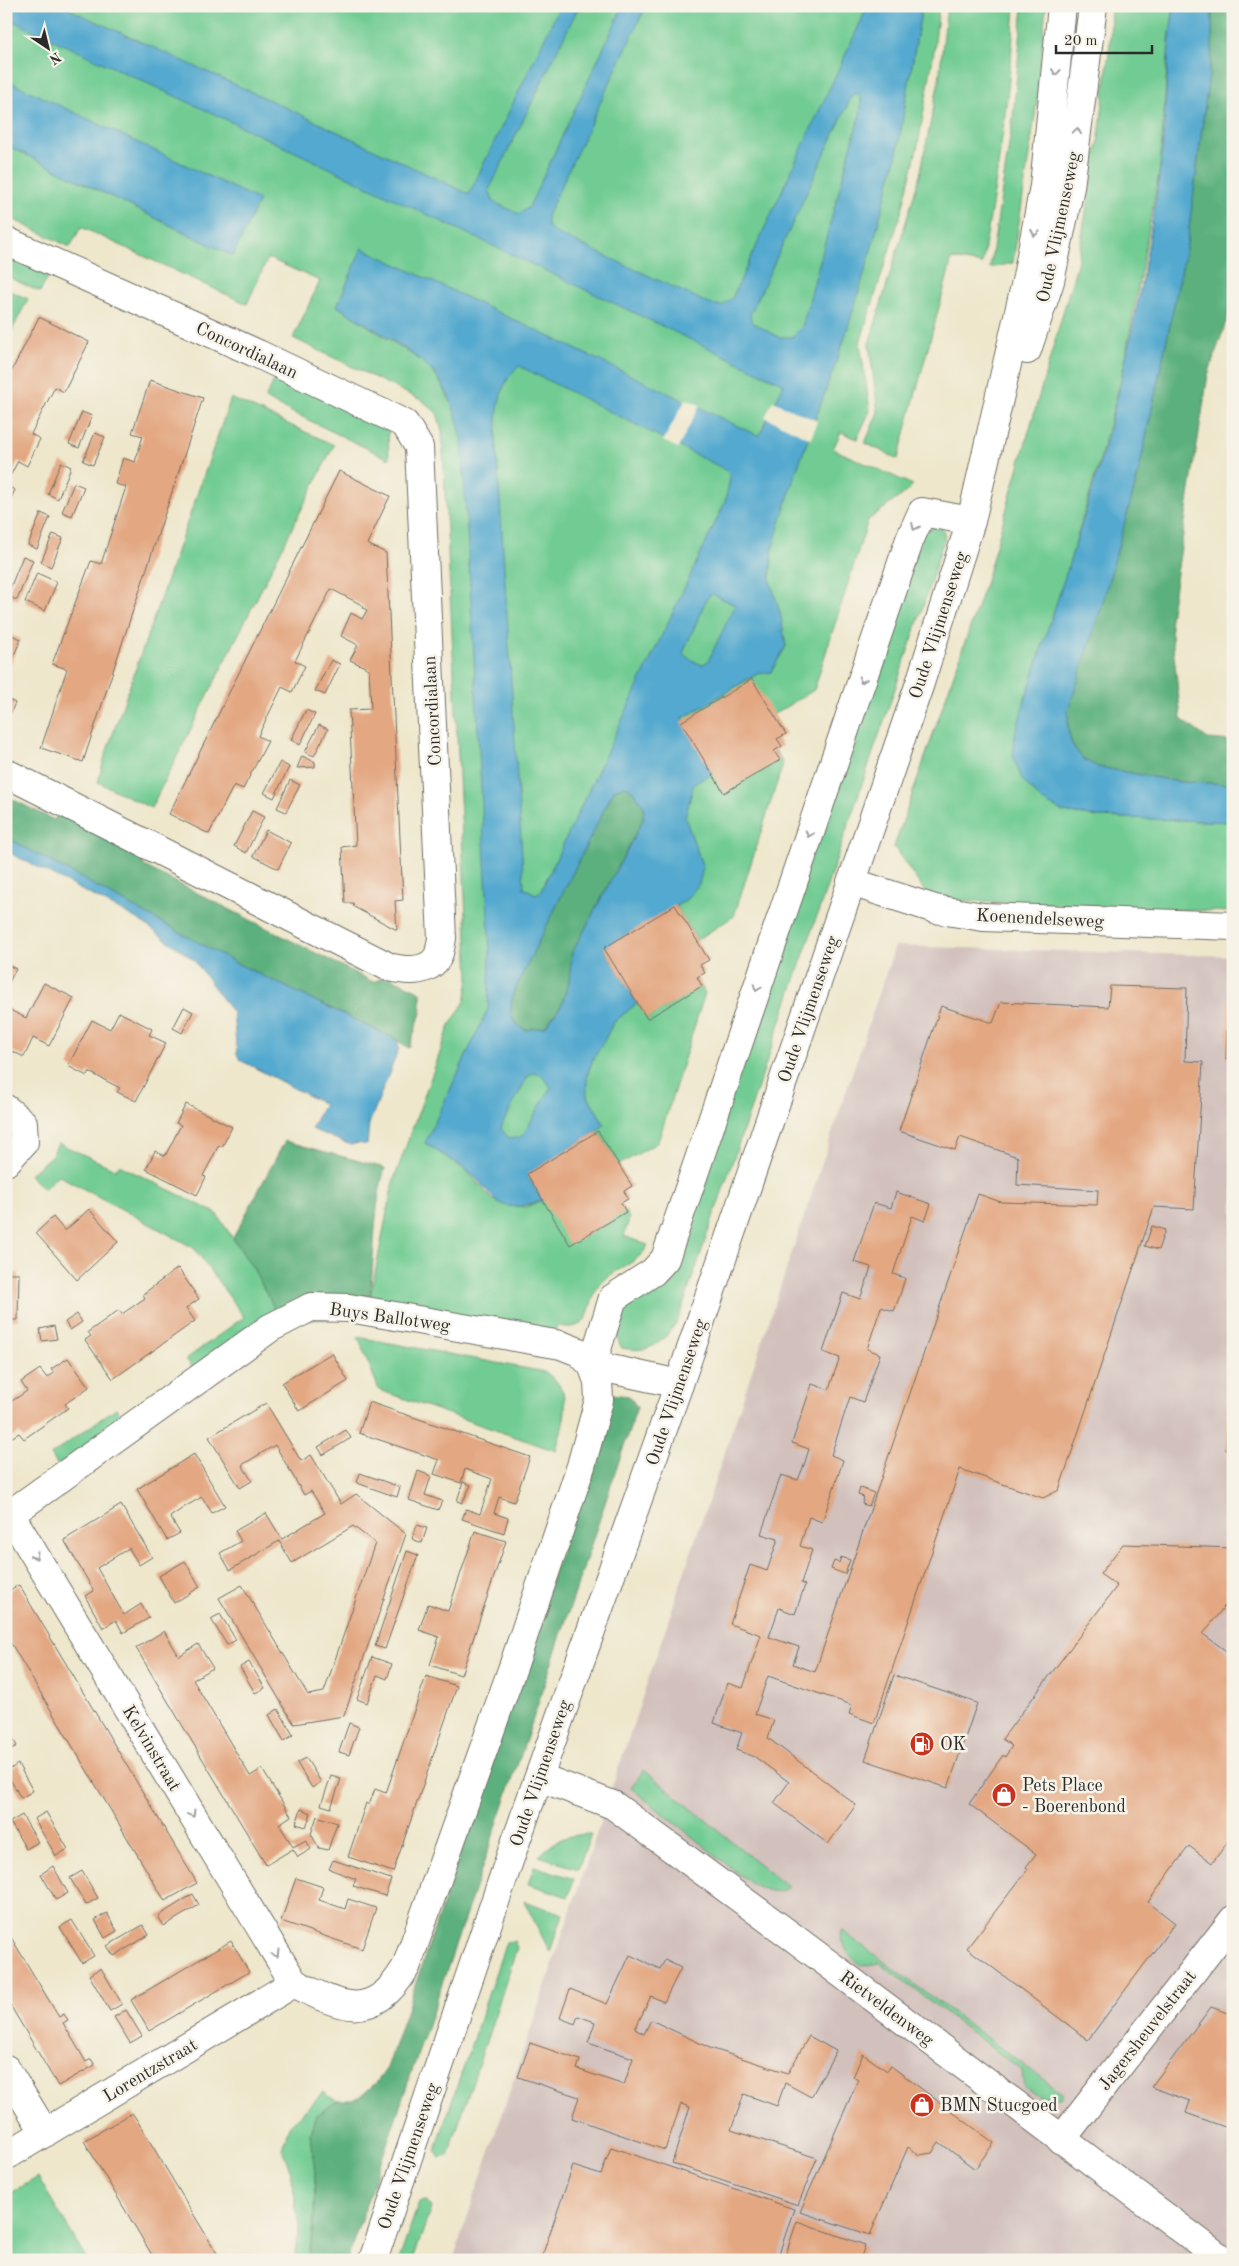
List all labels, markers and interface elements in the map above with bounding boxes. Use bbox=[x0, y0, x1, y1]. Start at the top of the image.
north arrow bbox=[22, 22, 72, 72]
scale bar bbox=[1056, 22, 1153, 54]
text: 20 m bbox=[1064, 34, 1098, 49]
text: N bbox=[46, 49, 63, 67]
one-way arrow bbox=[1051, 68, 1062, 76]
one-way arrow bbox=[1072, 127, 1082, 136]
street label: Oude Vlijmenseweg bbox=[1034, 150, 1084, 304]
one-way arrow bbox=[1031, 229, 1041, 238]
street label: Concordialaan bbox=[193, 319, 301, 383]
one-way arrow bbox=[911, 522, 922, 531]
street label: Oude Vlijmenseweg bbox=[907, 549, 971, 701]
street label: Concordialaan bbox=[421, 655, 445, 767]
one-way arrow bbox=[857, 676, 867, 684]
one-way arrow bbox=[805, 829, 815, 838]
street label: Koenendelseweg bbox=[975, 907, 1105, 931]
street label: Oude Vlijmenseweg bbox=[775, 933, 843, 1085]
one-way arrow bbox=[753, 983, 763, 992]
street label: Buys Ballotweg bbox=[328, 1301, 452, 1335]
street label: Oude Vlijmenseweg bbox=[643, 1316, 711, 1468]
one-way arrow bbox=[29, 1550, 39, 1559]
street label: Oude Vlijmenseweg bbox=[507, 1697, 575, 1849]
street label: Kelvinstraat bbox=[119, 1703, 184, 1794]
fuel station icon: OK bbox=[909, 1731, 935, 1757]
place label: OK bbox=[940, 1736, 966, 1754]
place label: Pets Place - Boerenbond bbox=[1022, 1777, 1126, 1816]
shop icon: Pets Place - Boerenbond bbox=[991, 1782, 1017, 1808]
one-way arrow bbox=[186, 1809, 196, 1818]
one-way arrow bbox=[270, 1948, 280, 1957]
street label: Jagersheuvelstraat bbox=[1095, 1967, 1200, 2094]
street label: Rietveldenweg bbox=[836, 1968, 937, 2050]
street label: Lorentzstraat bbox=[100, 2036, 201, 2106]
street label: Oude Vlijmenseweg bbox=[375, 2080, 443, 2232]
shop icon: BMN Stucgoed bbox=[909, 2092, 935, 2118]
place label: BMN Stucgoed bbox=[940, 2097, 1058, 2115]

